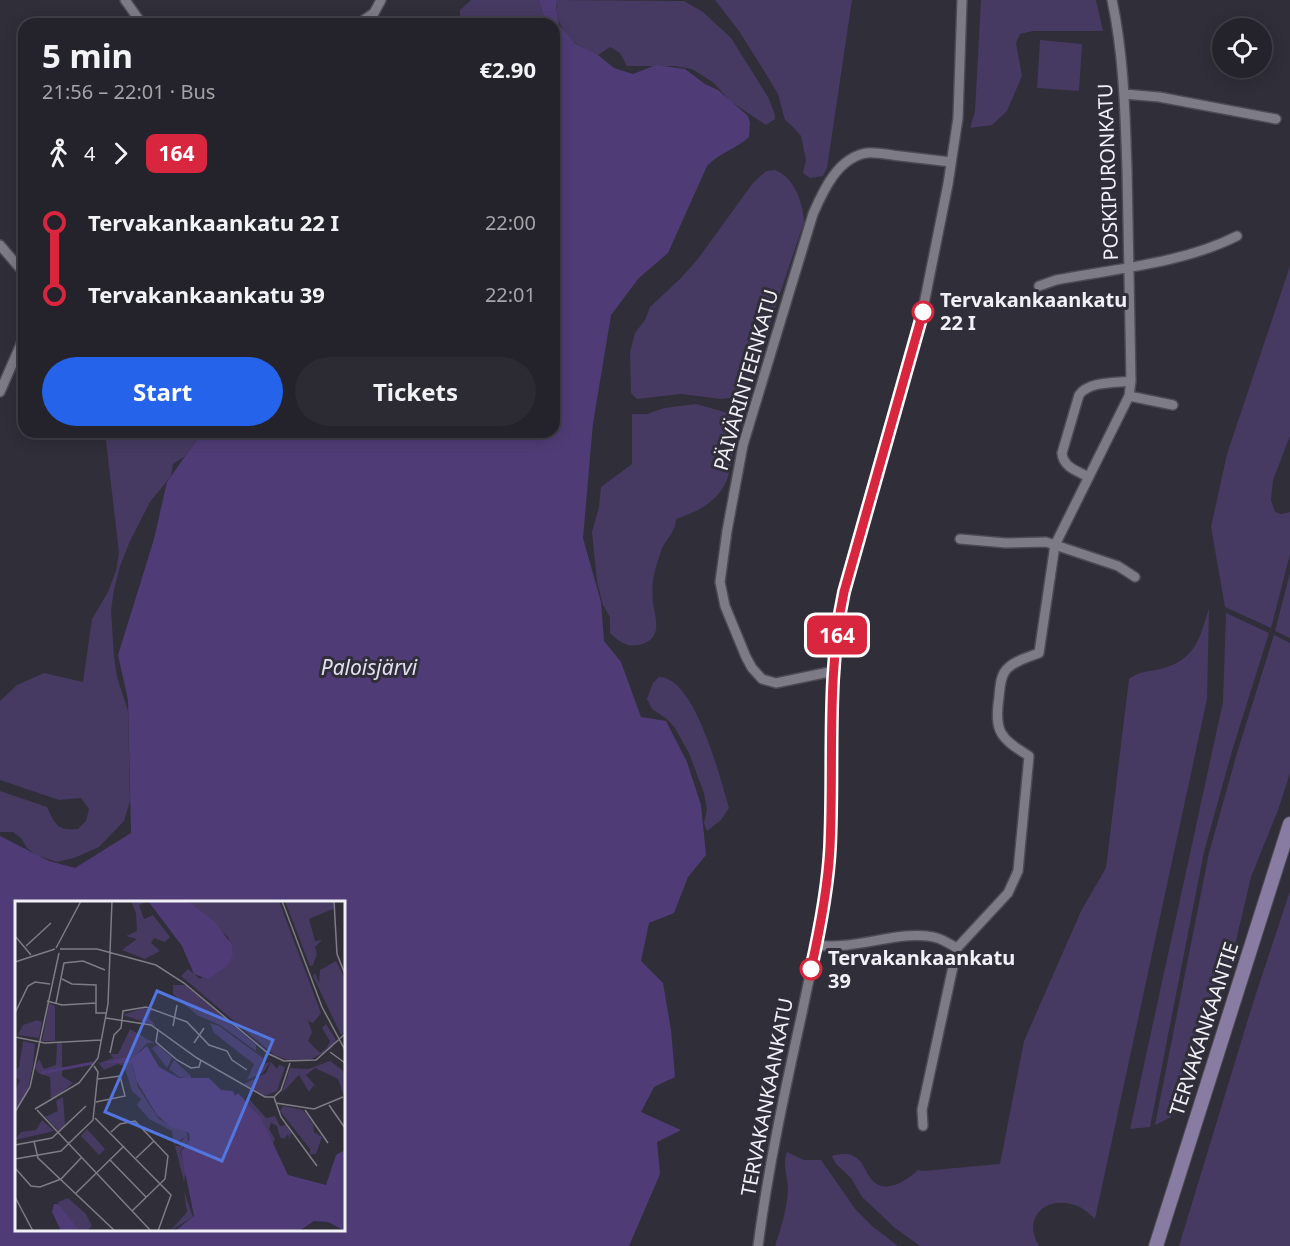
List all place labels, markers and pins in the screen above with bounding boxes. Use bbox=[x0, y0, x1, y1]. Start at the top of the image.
place label: Tervakankaankatu 22 I bbox=[940, 286, 1127, 336]
marker: Tervakankaankatu 22 I bbox=[912, 301, 934, 323]
place label: Tervakankaankatu 39 bbox=[828, 944, 1015, 994]
marker: Tervakankaankatu 39 bbox=[800, 958, 822, 980]

